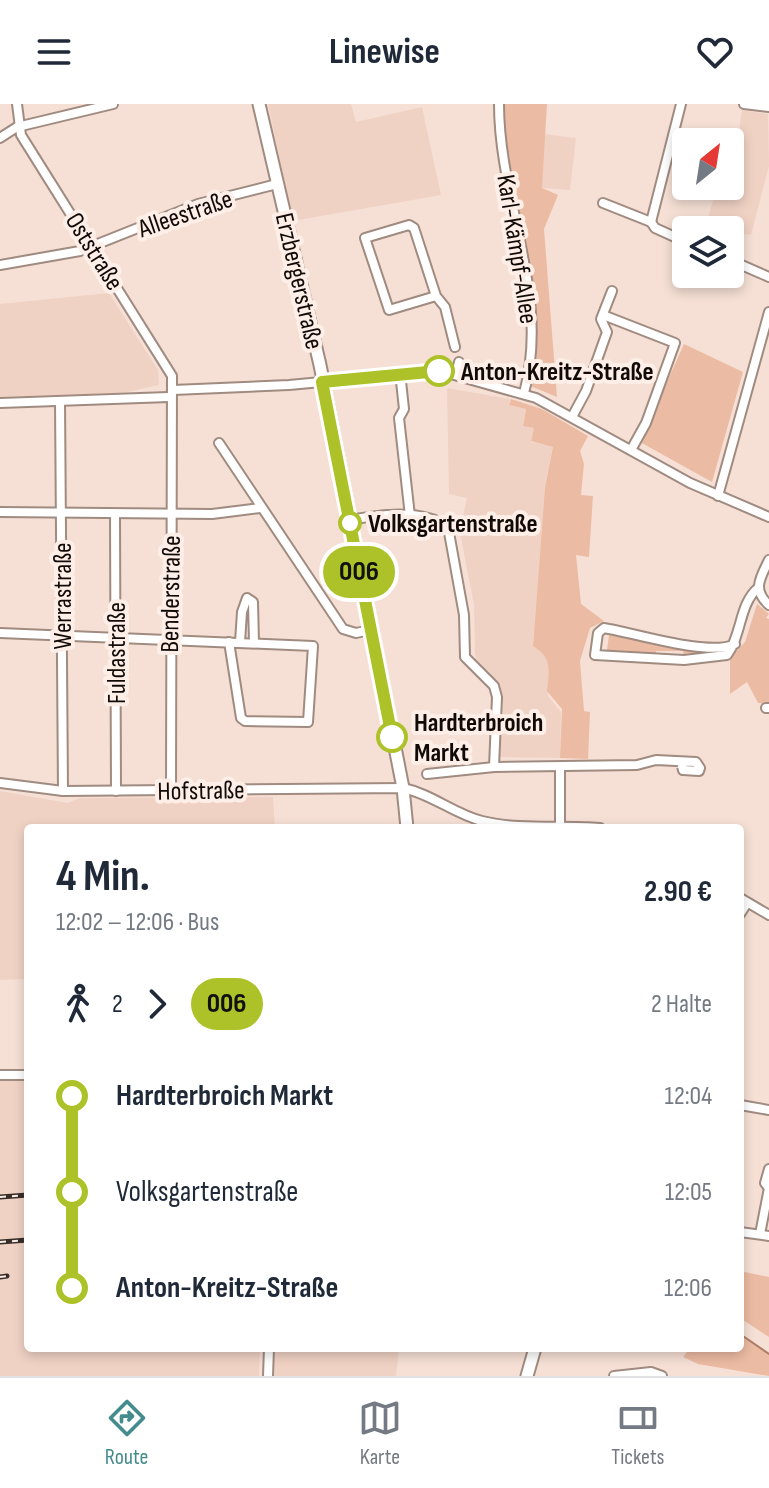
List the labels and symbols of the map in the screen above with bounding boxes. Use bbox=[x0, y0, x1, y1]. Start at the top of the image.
north arrow bbox=[672, 128, 744, 200]
street label: Karl-Kämpf-Allee bbox=[489, 172, 544, 326]
street label: Alleestraße bbox=[133, 184, 237, 245]
street label: Oststraße bbox=[58, 207, 130, 296]
street label: Erzbergerstraße bbox=[268, 210, 329, 353]
marker: Anton-Kreitz-Straße bbox=[424, 356, 454, 386]
place label: Anton-Kreitz-Straße bbox=[460, 357, 654, 388]
place label: Volksgartenstraße bbox=[368, 509, 538, 540]
marker: Volksgartenstraße bbox=[339, 512, 361, 534]
street label: Benderstraße bbox=[155, 535, 188, 653]
street label: Werrastraße bbox=[48, 542, 79, 650]
line badge: 006 bbox=[313, 546, 405, 598]
street label: Fuldastraße bbox=[102, 602, 133, 704]
place label: Hardterbroich Markt bbox=[414, 708, 543, 769]
marker: Hardterbroich Markt bbox=[377, 722, 407, 752]
street label: Hofstraße bbox=[157, 775, 245, 808]

